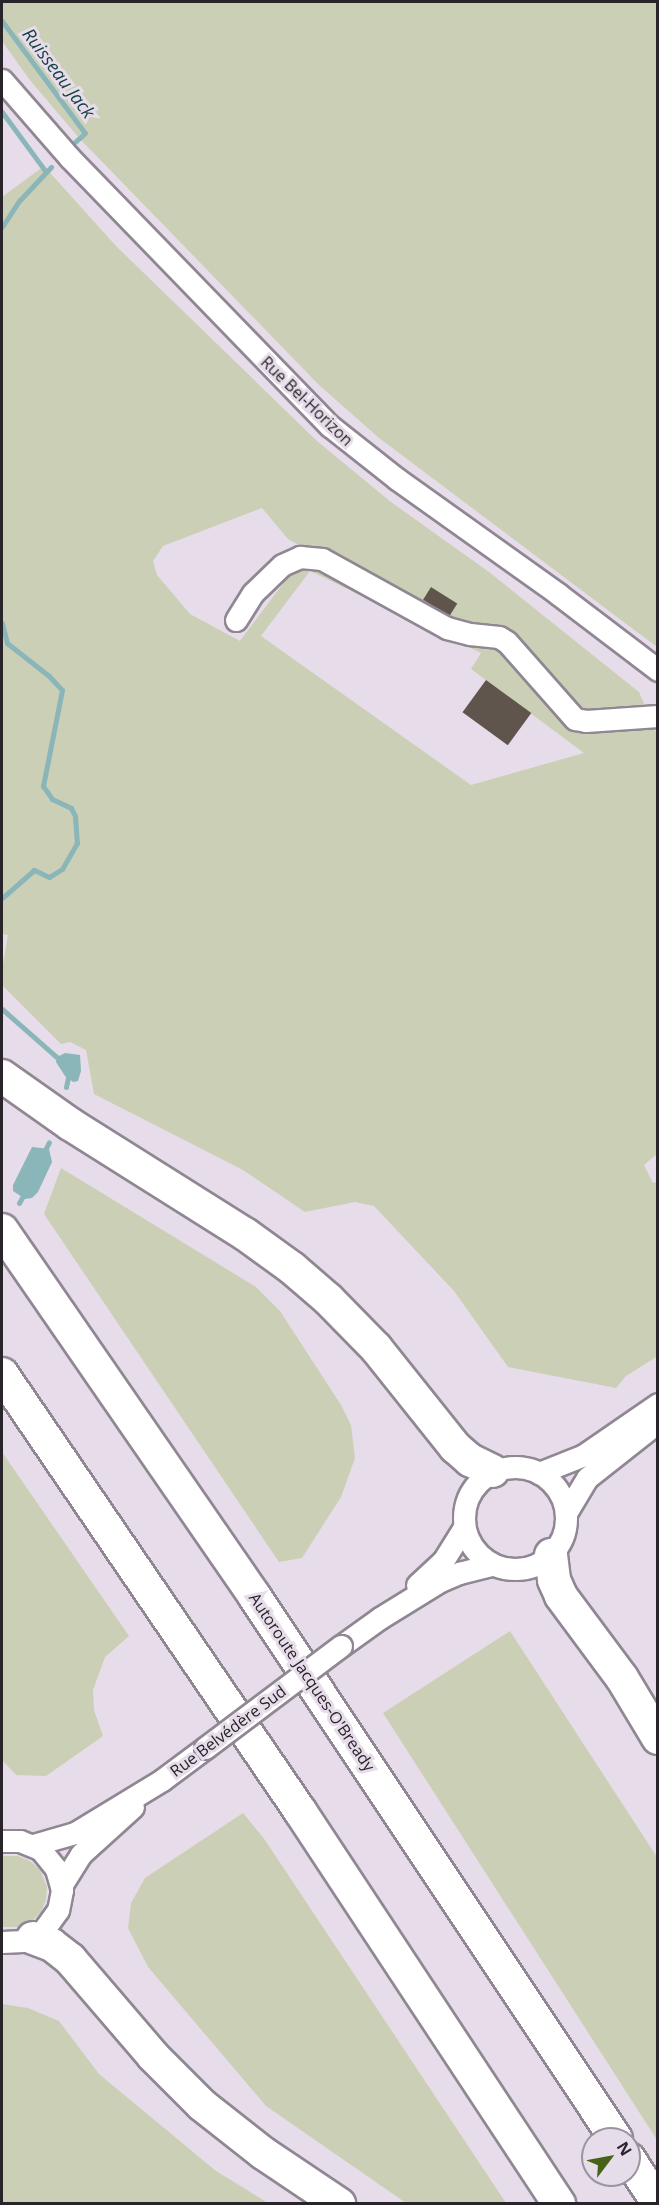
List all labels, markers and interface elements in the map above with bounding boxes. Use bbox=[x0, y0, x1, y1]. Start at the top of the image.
water label: Ruisseau Jack bbox=[18, 24, 100, 122]
street label: Rue Bel-Horizon bbox=[257, 352, 357, 450]
street label: Autoroute Jacques-O'Bready bbox=[245, 1589, 379, 1775]
street label: Rue Belvédère Sud bbox=[166, 1681, 290, 1781]
north arrow bbox=[581, 2127, 641, 2187]
text: N bbox=[612, 2137, 637, 2160]

